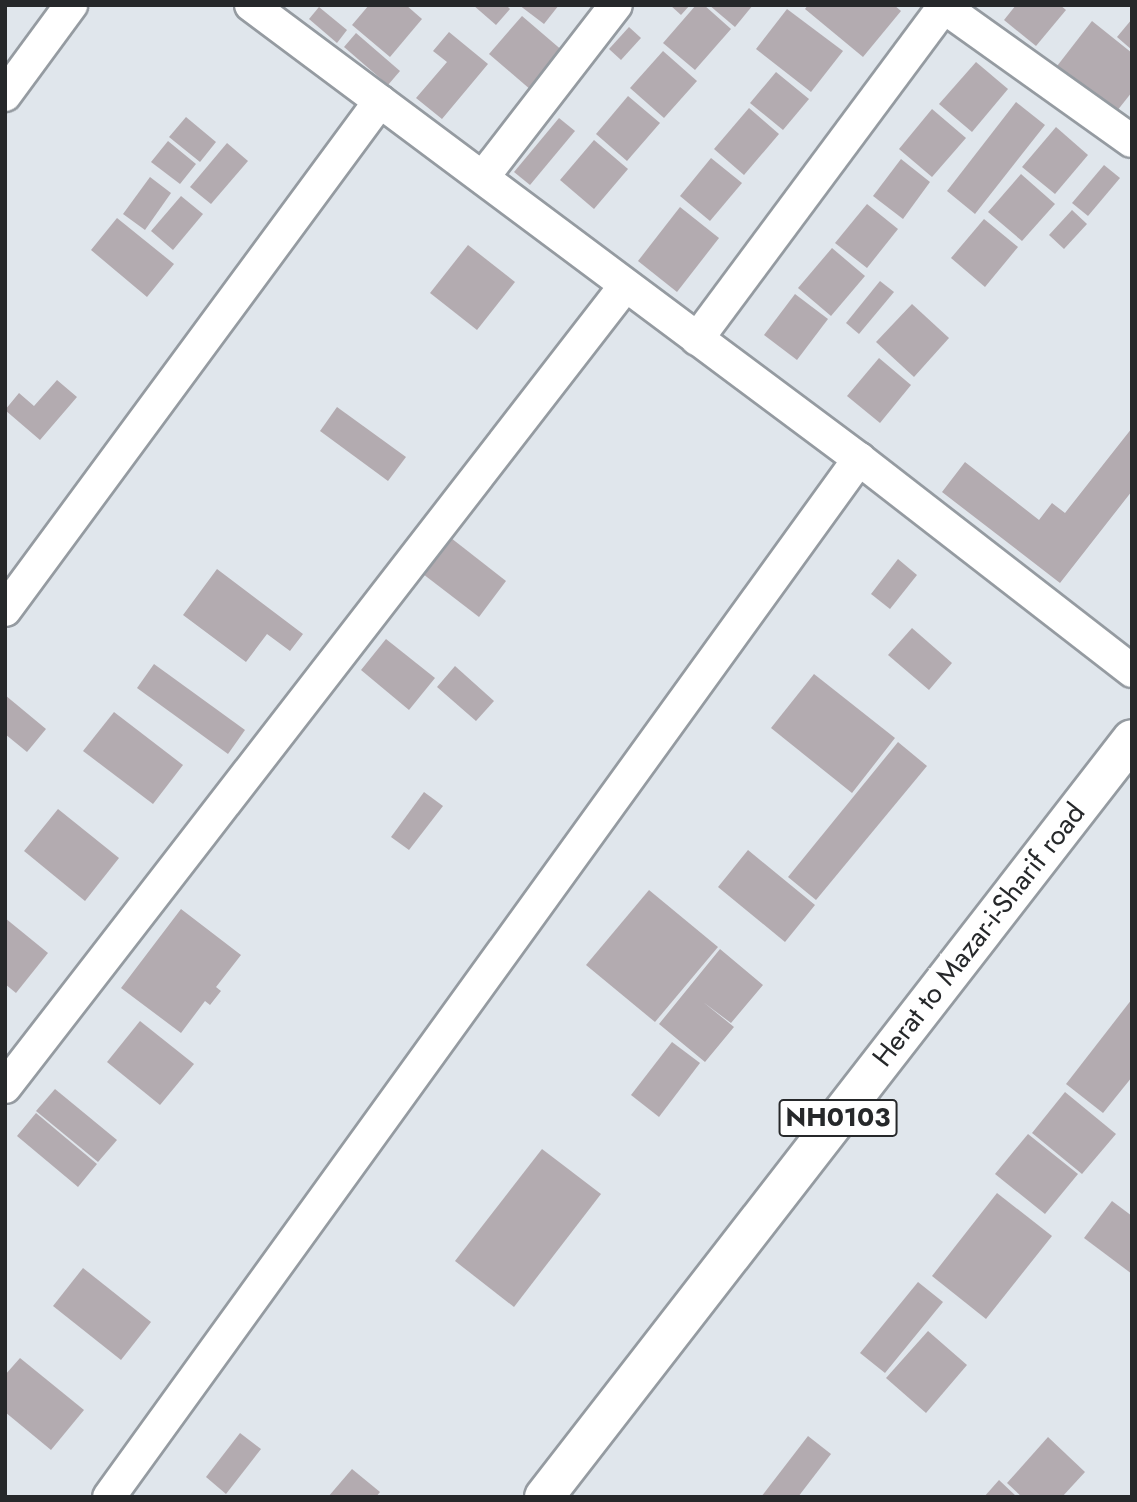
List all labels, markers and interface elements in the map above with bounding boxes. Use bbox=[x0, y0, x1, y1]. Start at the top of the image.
street label: Herat to Mazar-i-Sharif road bbox=[866, 797, 1092, 1073]
road number: NH0103 bbox=[778, 1096, 898, 1140]

